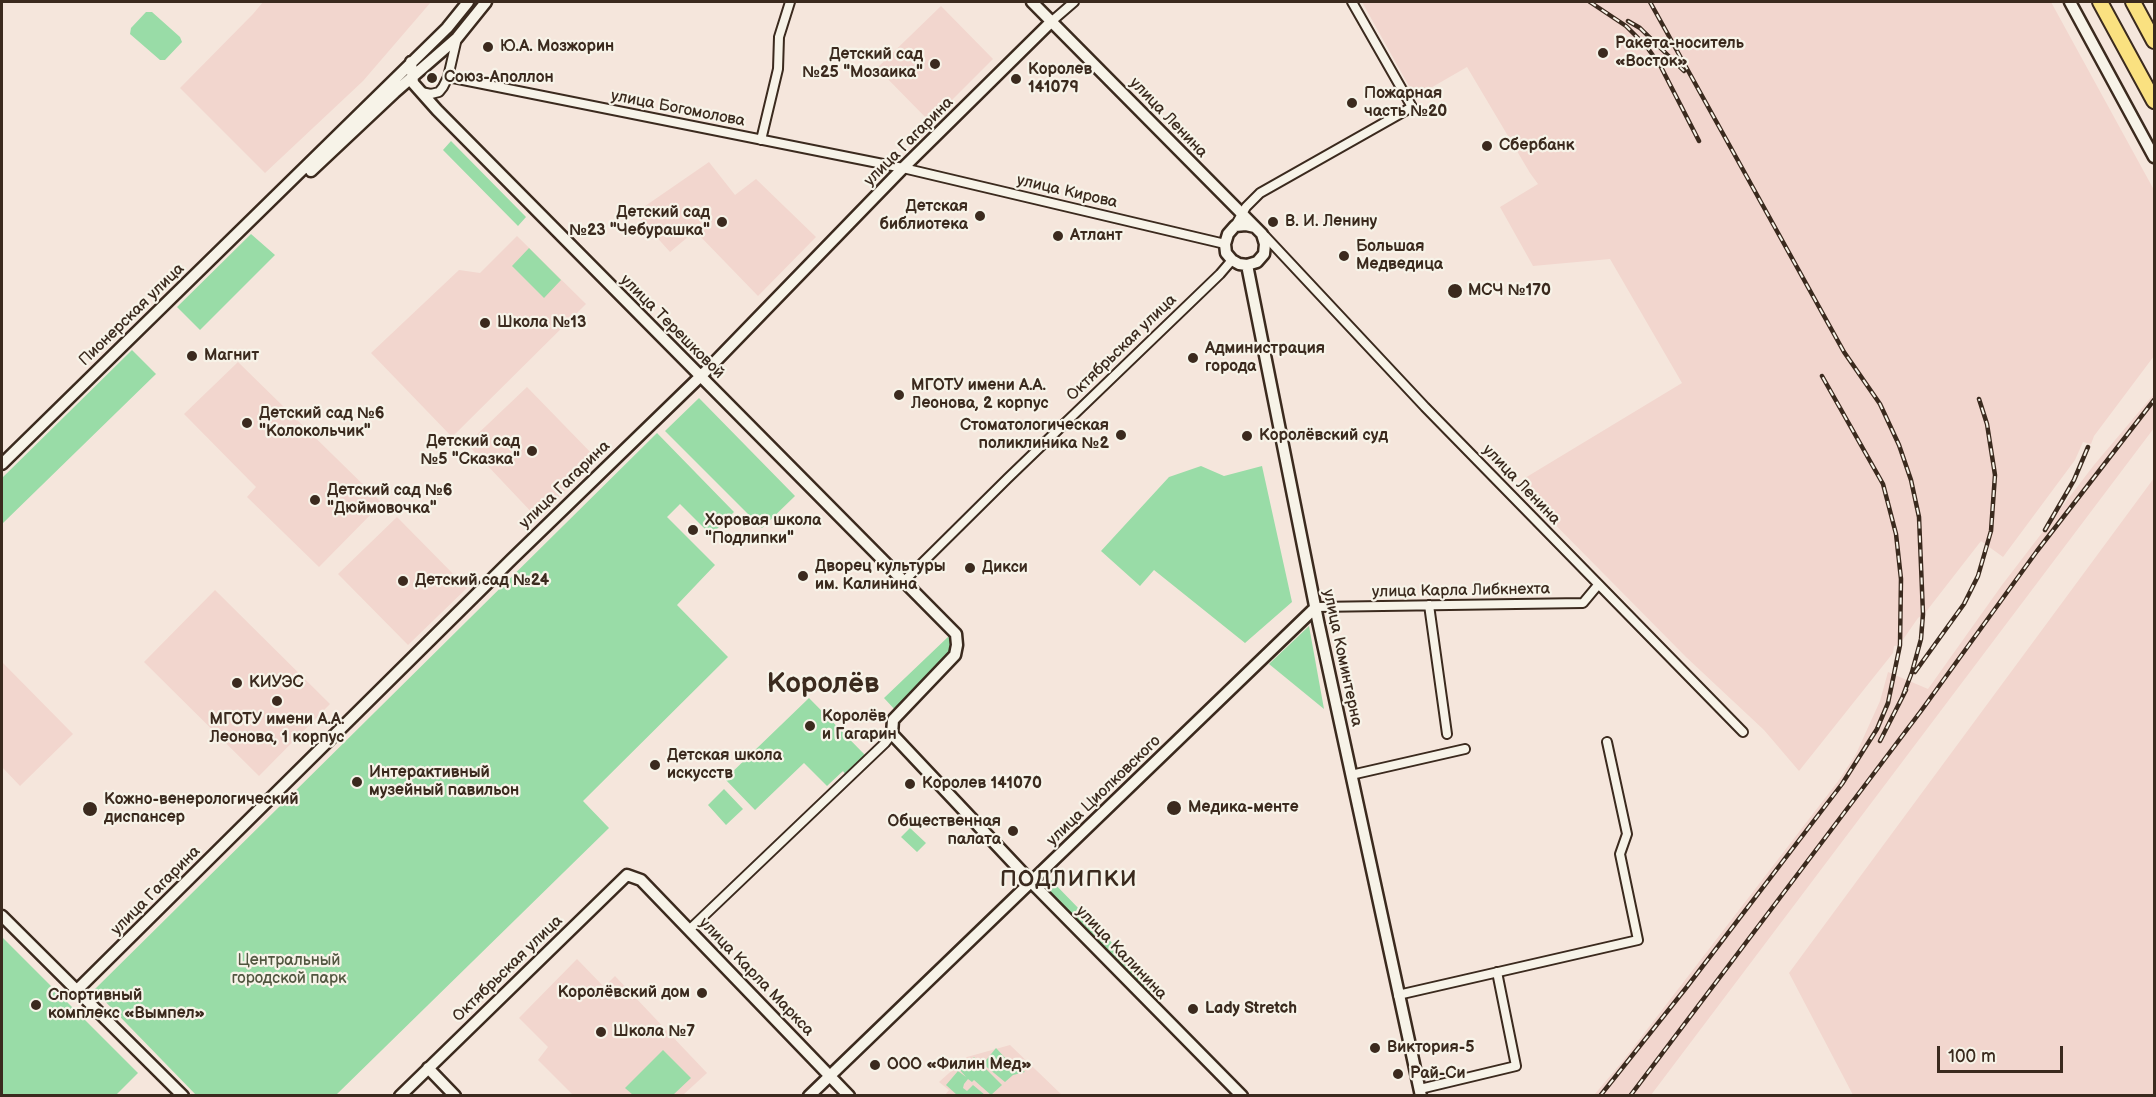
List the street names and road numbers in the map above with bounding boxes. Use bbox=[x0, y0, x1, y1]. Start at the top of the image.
street label: улица Ленина bbox=[1125, 74, 1211, 162]
street label: улица Богомолова bbox=[609, 87, 747, 131]
street label: улица Гагарина bbox=[860, 93, 958, 191]
street label: улица Кирова bbox=[1015, 171, 1119, 213]
street label: Пионерская улица bbox=[75, 260, 189, 370]
street label: улица Терешковой bbox=[616, 271, 728, 383]
street label: Октябрьская улица bbox=[1063, 291, 1181, 405]
street label: улица Гагарина bbox=[516, 437, 614, 533]
street label: улица Ленина bbox=[1478, 441, 1564, 529]
street label: улица Карла Либкнехта bbox=[1372, 580, 1550, 602]
street label: улица Коминтерна bbox=[1318, 588, 1366, 728]
street label: улица Циолковского bbox=[1043, 732, 1165, 850]
street label: улица Гагарина bbox=[107, 842, 205, 940]
street label: улица Калинина bbox=[1071, 902, 1171, 1004]
street label: Октябрьская улица bbox=[449, 912, 567, 1026]
street label: улица Карла Маркса bbox=[694, 914, 818, 1040]

